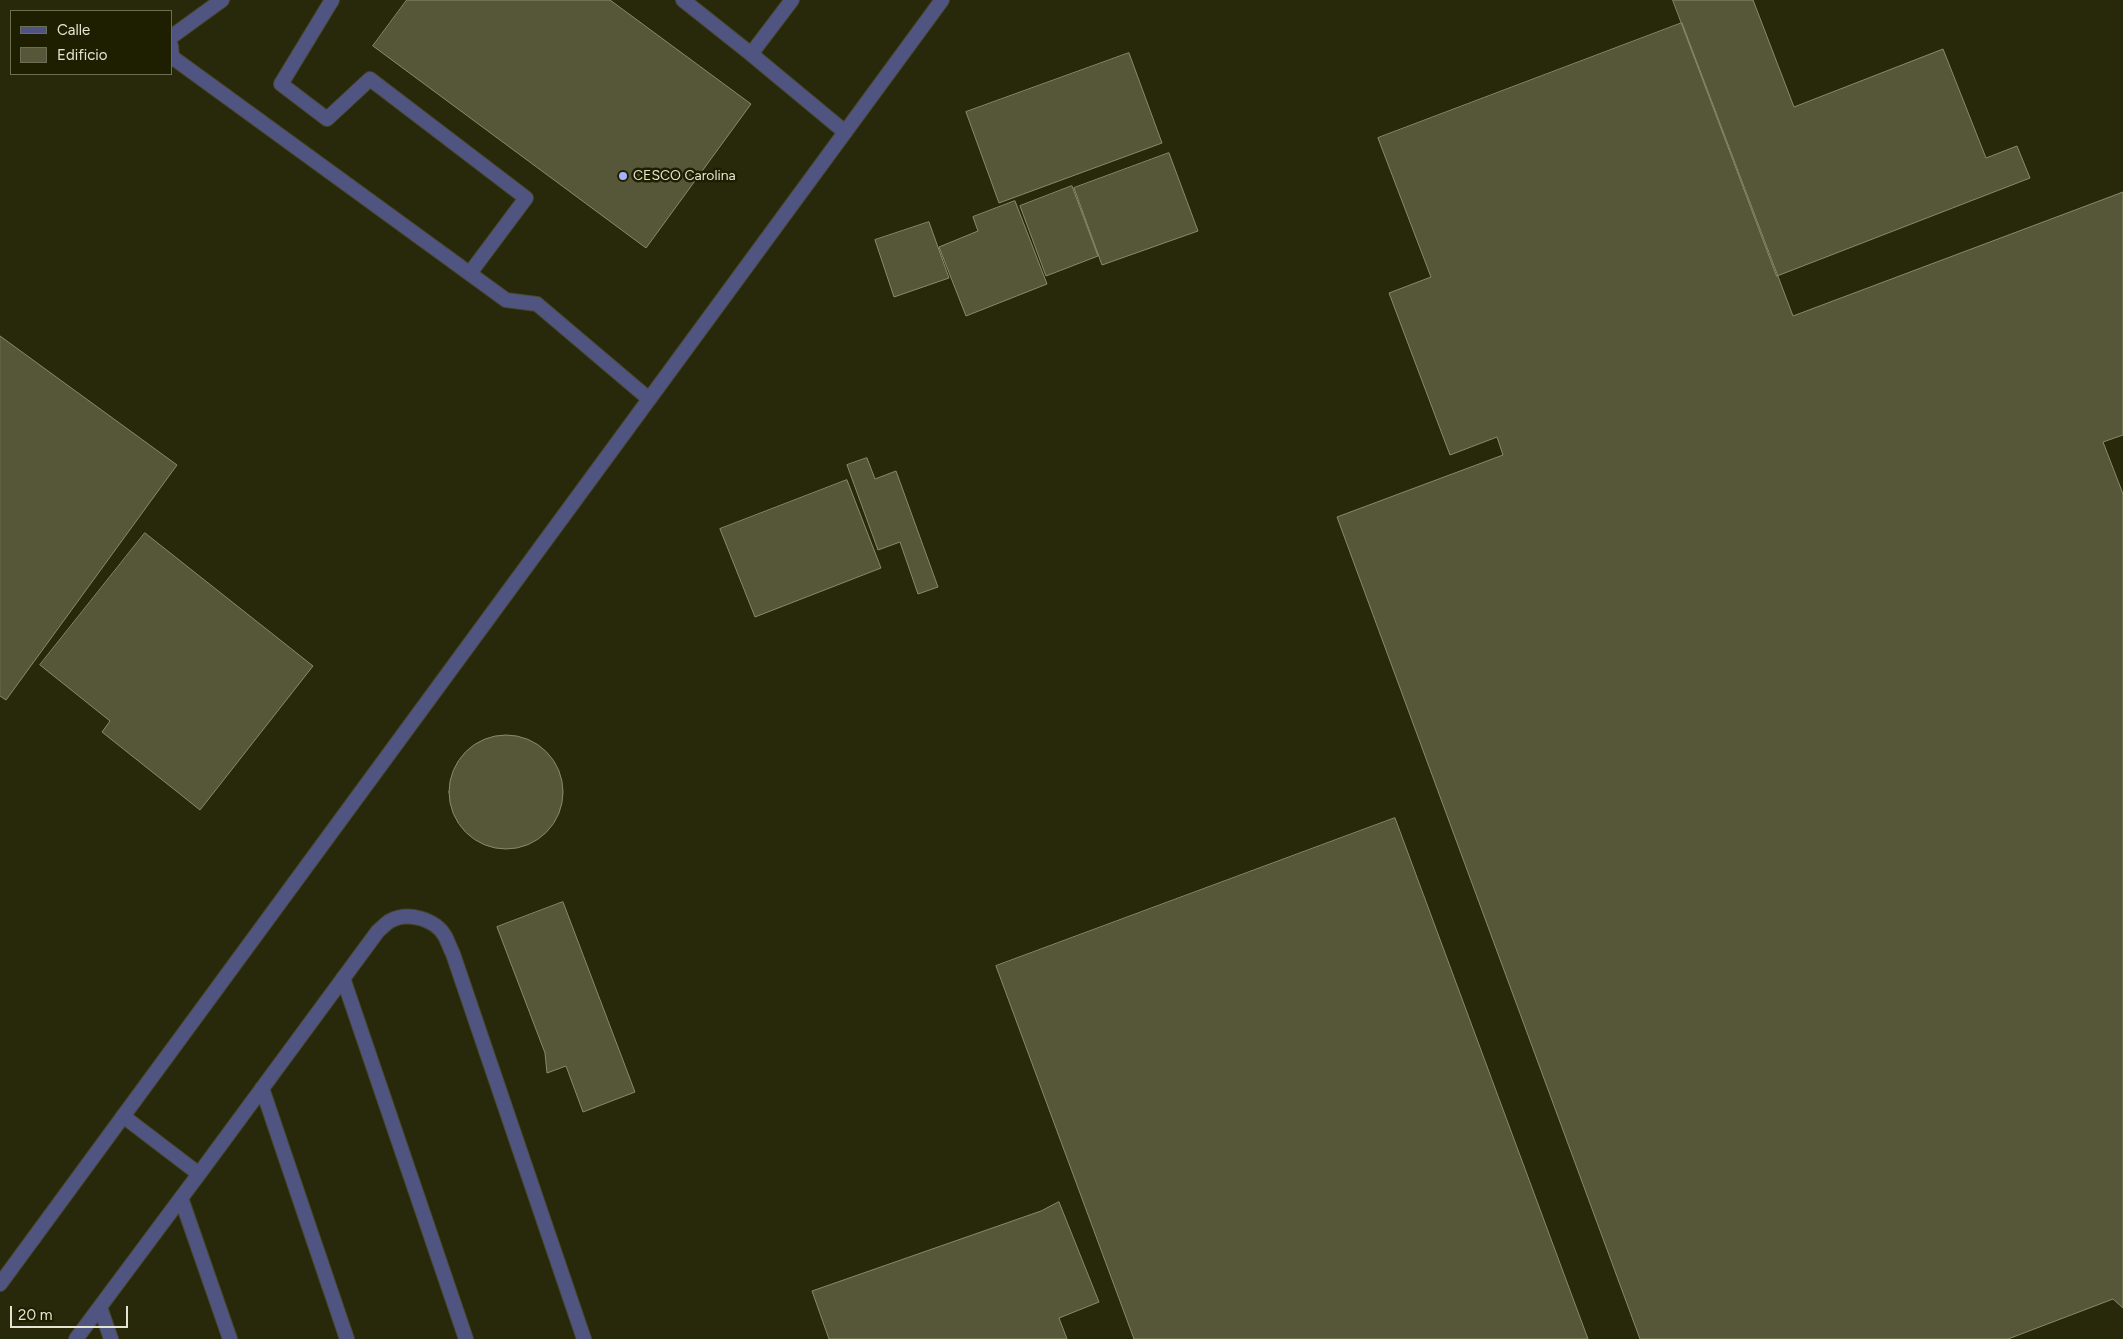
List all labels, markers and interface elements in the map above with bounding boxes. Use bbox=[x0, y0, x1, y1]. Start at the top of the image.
legend bbox=[10, 10, 172, 75]
text: Calle bbox=[57, 21, 90, 39]
text: Edificio bbox=[57, 46, 107, 64]
place label: CESCO Carolina bbox=[633, 168, 736, 184]
marker: CESCO Carolina bbox=[617, 170, 629, 182]
scale bar bbox=[12, 1296, 130, 1328]
text: 20 m bbox=[18, 1306, 52, 1324]

